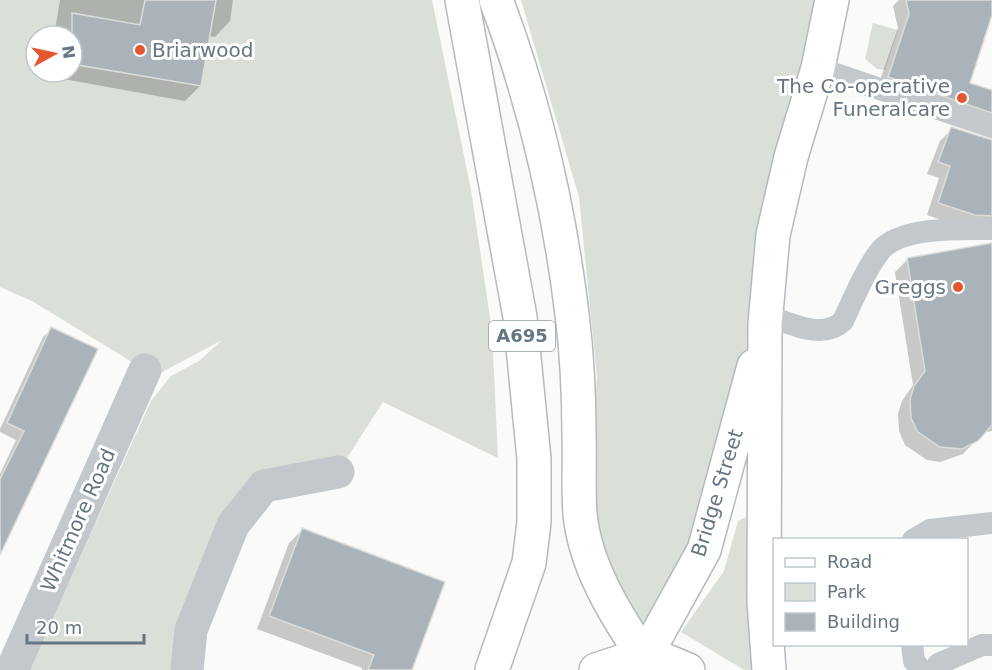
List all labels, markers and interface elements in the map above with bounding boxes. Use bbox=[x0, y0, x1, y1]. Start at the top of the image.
north arrow bbox=[24, 24, 84, 84]
place label: Briarwood bbox=[152, 38, 254, 62]
marker: Briarwood bbox=[133, 43, 147, 57]
text: N bbox=[58, 44, 79, 60]
place label: The Co-operative Funeralcare bbox=[776, 74, 950, 121]
marker: The Co-operative Funeralcare bbox=[955, 91, 969, 105]
place label: Greggs bbox=[875, 275, 946, 299]
marker: Greggs bbox=[951, 280, 965, 294]
road number: A695 bbox=[489, 321, 555, 351]
street label: Bridge Street bbox=[686, 426, 748, 560]
street label: Whitmore Road bbox=[36, 445, 120, 595]
legend bbox=[773, 538, 968, 646]
text: Road bbox=[827, 551, 872, 572]
text: Park bbox=[827, 581, 866, 602]
scale bar bbox=[27, 607, 144, 645]
text: Building bbox=[827, 611, 900, 632]
text: 20 m bbox=[36, 617, 82, 638]

